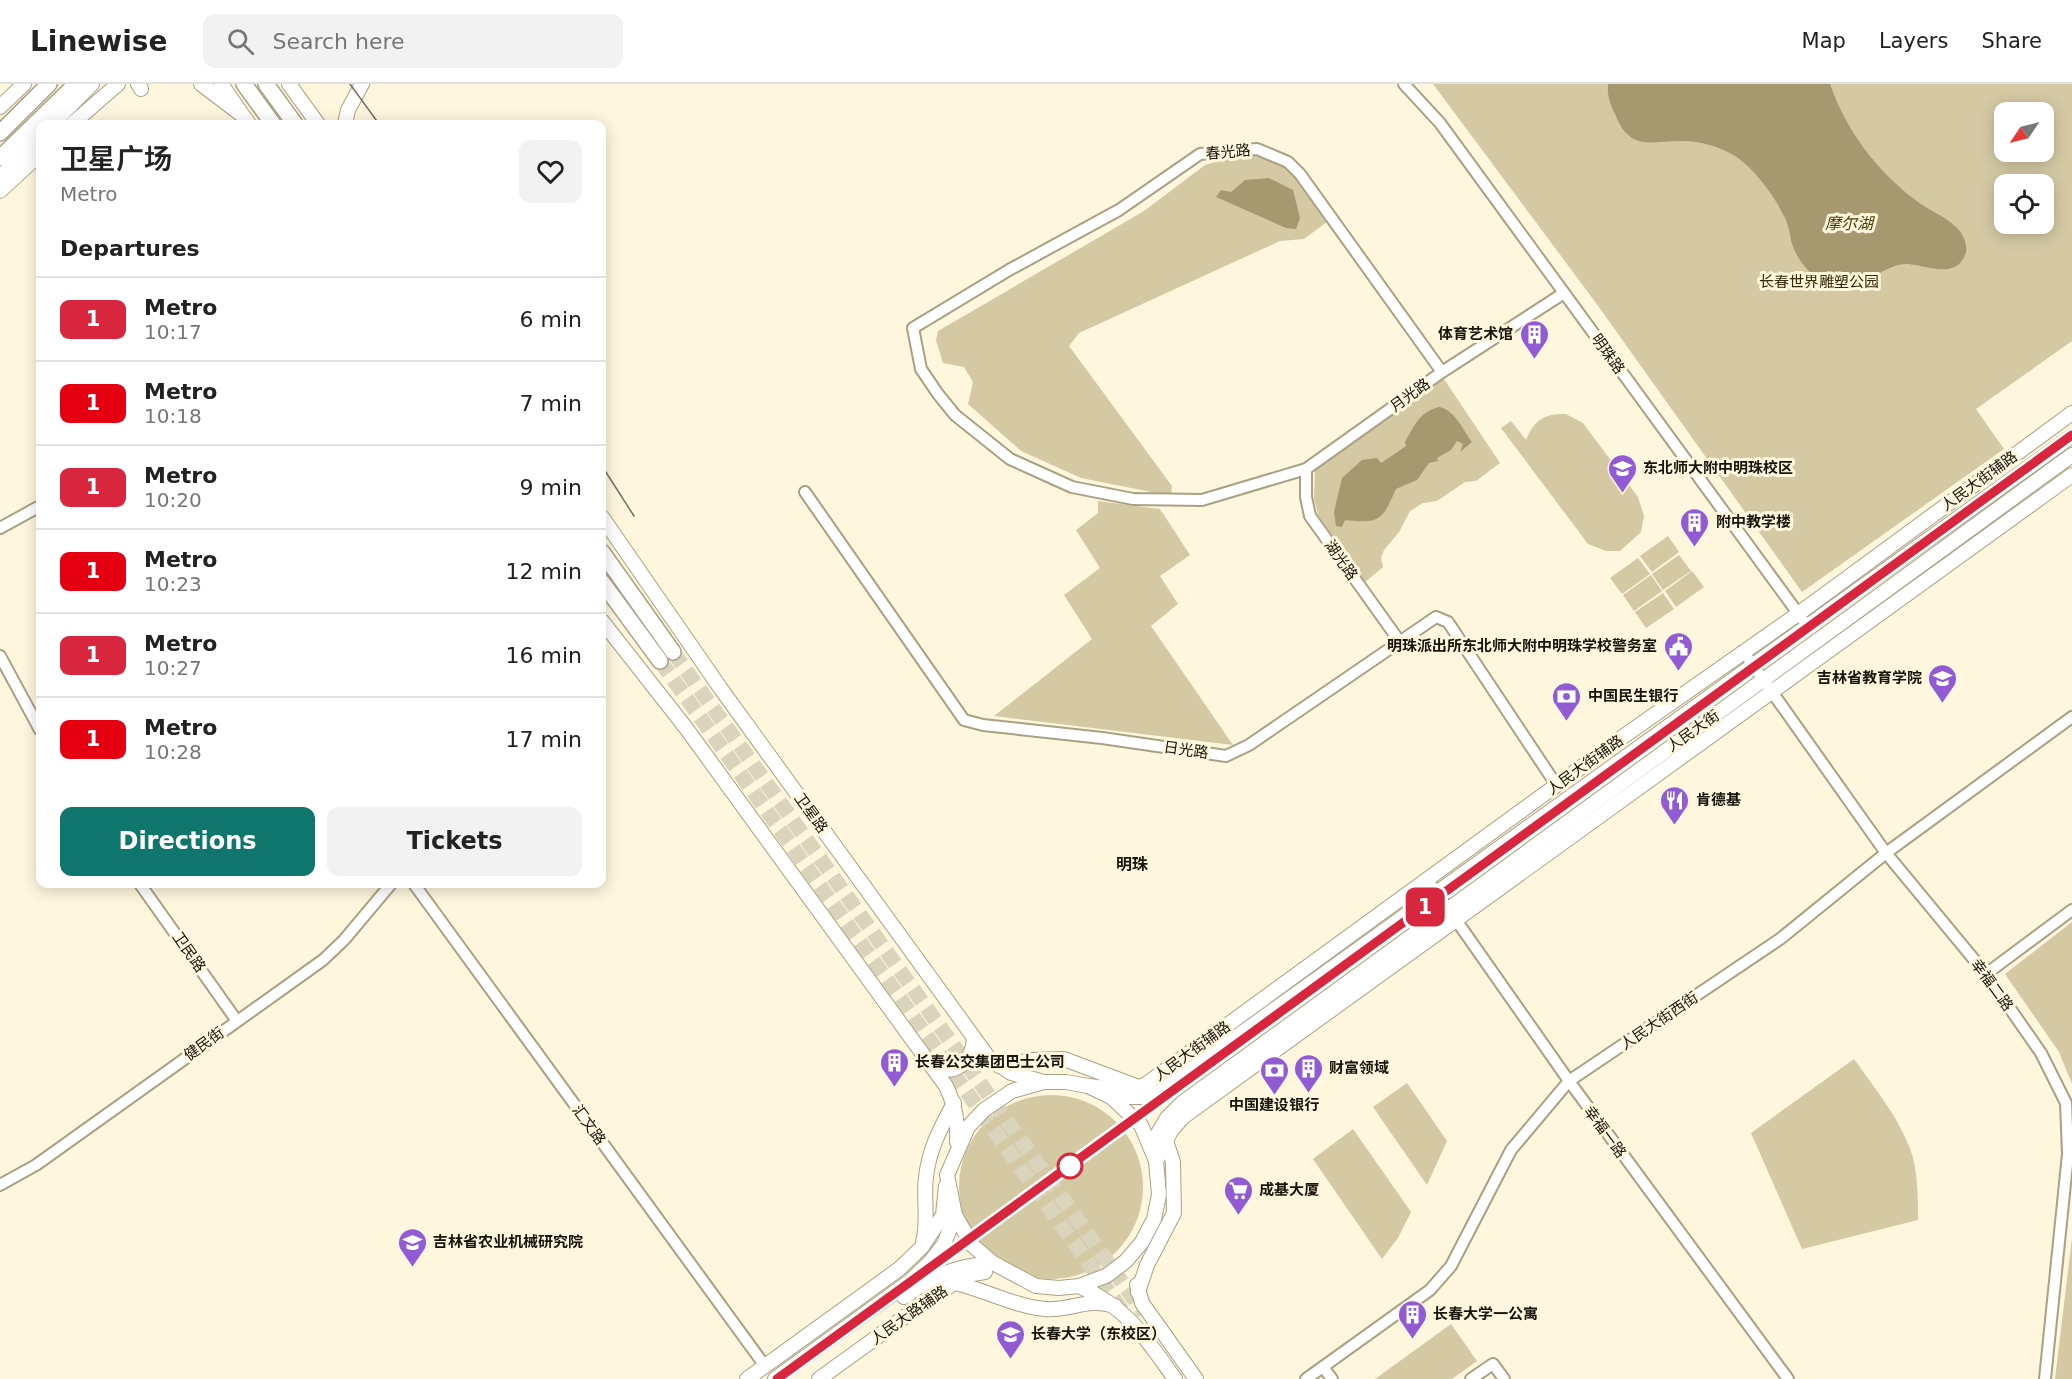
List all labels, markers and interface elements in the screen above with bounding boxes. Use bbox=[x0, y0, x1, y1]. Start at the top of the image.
search box bbox=[203, 14, 623, 68]
text: Linewise bbox=[30, 25, 167, 58]
icon: search bbox=[224, 25, 257, 58]
text: Search here bbox=[272, 29, 405, 54]
text: Map bbox=[1802, 29, 1846, 53]
text: Layers bbox=[1879, 29, 1948, 53]
text: Share bbox=[1981, 29, 2042, 53]
north arrow bbox=[1994, 102, 2054, 162]
map controls bbox=[1994, 102, 2054, 234]
button: heart bbox=[519, 140, 582, 203]
street label: 春光路 bbox=[1205, 141, 1251, 163]
text: 卫星广场 bbox=[60, 143, 172, 176]
button: locate bbox=[1994, 174, 2054, 234]
text: Metro bbox=[60, 182, 117, 206]
water label: 摩尔湖 bbox=[1825, 214, 1876, 233]
text: Departures bbox=[60, 236, 200, 261]
park label: 长春世界雕塑公园 bbox=[1759, 273, 1879, 291]
text: Metro bbox=[144, 295, 217, 320]
text: 1 bbox=[86, 307, 100, 331]
text: 6 min bbox=[520, 307, 582, 332]
building icon: 体育艺术馆 bbox=[1518, 318, 1550, 360]
text: 10:17 bbox=[144, 320, 202, 344]
place label: 体育艺术馆 bbox=[1438, 325, 1513, 343]
street label: 明珠路 bbox=[1587, 331, 1629, 377]
street label: 月光路 bbox=[1387, 374, 1433, 416]
text: Metro bbox=[144, 379, 217, 404]
text: 1 bbox=[86, 391, 100, 415]
text: 7 min bbox=[520, 391, 582, 416]
text: 10:18 bbox=[144, 404, 202, 428]
street label: 人民大街辅路 bbox=[1937, 447, 2021, 515]
school or university icon: 东北师大附中明珠校区 bbox=[1606, 452, 1638, 494]
place label: 东北师大附中明珠校区 bbox=[1643, 459, 1793, 477]
text: Metro bbox=[144, 463, 217, 488]
text: 1 bbox=[86, 475, 100, 499]
text: 9 min bbox=[520, 475, 582, 500]
text: 10:20 bbox=[144, 488, 202, 512]
building icon: 附中教学楼 bbox=[1679, 506, 1711, 548]
place label: 附中教学楼 bbox=[1716, 513, 1791, 531]
street label: 湖光路 bbox=[1321, 536, 1361, 584]
text: Metro bbox=[144, 547, 217, 572]
text: 1 bbox=[86, 559, 100, 583]
text: 12 min bbox=[506, 559, 582, 584]
text: 10:23 bbox=[144, 572, 202, 596]
public building icon: 明珠派出所东北师大附中明珠学校警务室 bbox=[1662, 630, 1694, 672]
text: Metro bbox=[144, 631, 217, 656]
place label: 明珠派出所东北师大附中明珠学校警务室 bbox=[1387, 637, 1657, 655]
text: 1 bbox=[86, 643, 100, 667]
text: 16 min bbox=[506, 643, 582, 668]
text: 10:27 bbox=[144, 656, 202, 680]
school or university icon: 吉林省教育学院 bbox=[1927, 662, 1959, 704]
place label: 吉林省教育学院 bbox=[1817, 669, 1922, 687]
bank icon: 中国民生银行 bbox=[1551, 680, 1583, 722]
place label: 中国民生银行 bbox=[1588, 687, 1678, 705]
street label: 人民大街 bbox=[1663, 706, 1723, 756]
text: Metro bbox=[144, 715, 217, 740]
text: 1 bbox=[86, 727, 100, 751]
text: 17 min bbox=[506, 727, 582, 752]
street label: 人民大街辅路 bbox=[1543, 731, 1627, 799]
street label: 日光路 bbox=[1162, 738, 1210, 762]
text: 10:28 bbox=[144, 740, 202, 764]
restaurant icon: 肯德基 bbox=[1659, 784, 1691, 826]
street label: 卫星路 bbox=[790, 790, 832, 836]
place label: 肯德基 bbox=[1696, 791, 1741, 809]
button: Directions bbox=[60, 807, 315, 876]
button: Tickets bbox=[327, 807, 582, 876]
district label: 明珠 bbox=[1116, 855, 1148, 874]
line badge: 1 bbox=[1406, 888, 1444, 926]
text: 1 bbox=[1418, 895, 1432, 919]
street label: 卫民路 bbox=[169, 928, 209, 976]
street label: 幸福二路 bbox=[1967, 955, 2017, 1015]
street label: 人民大街西街 bbox=[1617, 988, 1701, 1054]
street label: 人民大街辅路 bbox=[1150, 1017, 1234, 1085]
street label: 健民街 bbox=[181, 1023, 227, 1065]
building icon: 长春公交集团巴士公司 bbox=[878, 1046, 910, 1088]
building icon: 财富领域 bbox=[1292, 1052, 1324, 1094]
place label: 长春公交集团巴士公司 bbox=[915, 1053, 1065, 1071]
bank icon: 中国建设银行 bbox=[1258, 1054, 1290, 1096]
place label: 财富领域 bbox=[1329, 1059, 1389, 1077]
place label: 中国建设银行 bbox=[1229, 1096, 1319, 1114]
street label: 汇文路 bbox=[568, 1102, 610, 1148]
street label: 幸福一路 bbox=[1580, 1102, 1630, 1162]
unlabelled marker bbox=[1057, 1153, 1083, 1179]
supermarket icon: 成基大厦 bbox=[1222, 1174, 1254, 1216]
place label: 成基大厦 bbox=[1259, 1181, 1319, 1199]
school or university icon: 吉林省农业机械研究院 bbox=[396, 1226, 428, 1268]
place label: 吉林省农业机械研究院 bbox=[433, 1233, 583, 1251]
street label: 人民大路辅路 bbox=[867, 1282, 951, 1348]
building icon: 长春大学一公寓 bbox=[1396, 1298, 1428, 1340]
place label: 长春大学一公寓 bbox=[1433, 1305, 1538, 1323]
school or university icon: 长春大学（东校区） bbox=[994, 1318, 1026, 1360]
place label: 长春大学（东校区） bbox=[1031, 1325, 1166, 1343]

